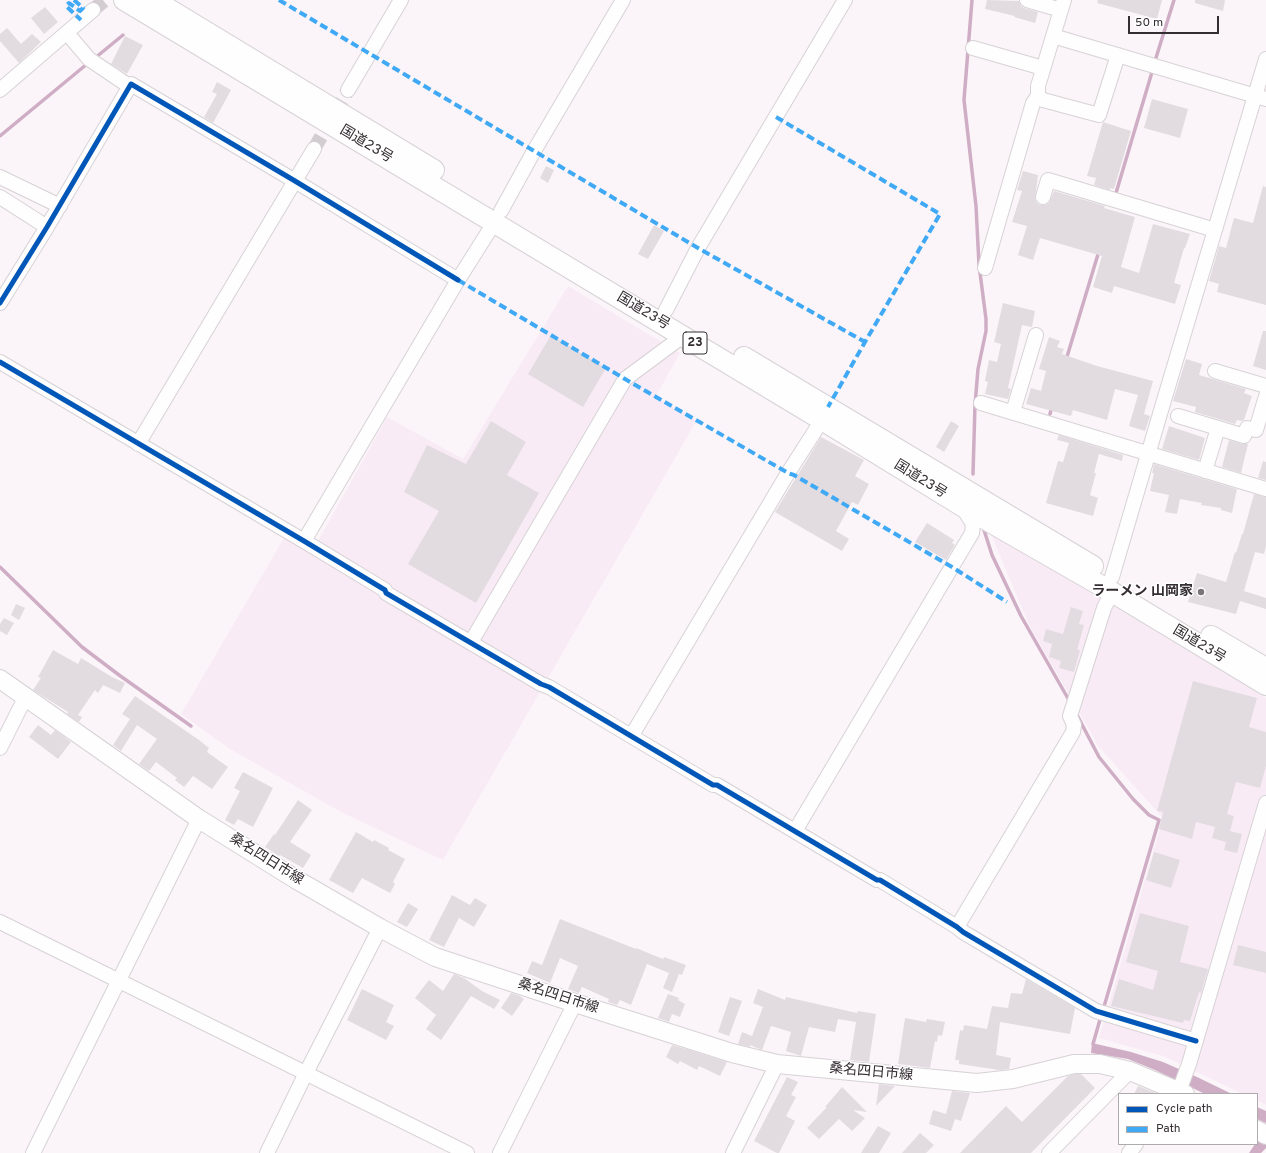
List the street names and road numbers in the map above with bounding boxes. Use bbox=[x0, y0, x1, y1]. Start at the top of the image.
street label: 国道23号 bbox=[336, 123, 396, 167]
street label: 国道23号 bbox=[613, 290, 673, 334]
road number: 23 bbox=[683, 332, 707, 354]
street label: 国道23号 bbox=[891, 457, 949, 503]
street label: 国道23号 bbox=[1169, 623, 1229, 667]
street label: 桑名四日市線 bbox=[226, 831, 306, 889]
street label: 桑名四日市線 bbox=[515, 976, 601, 1018]
street label: 桑名四日市線 bbox=[828, 1061, 914, 1085]

